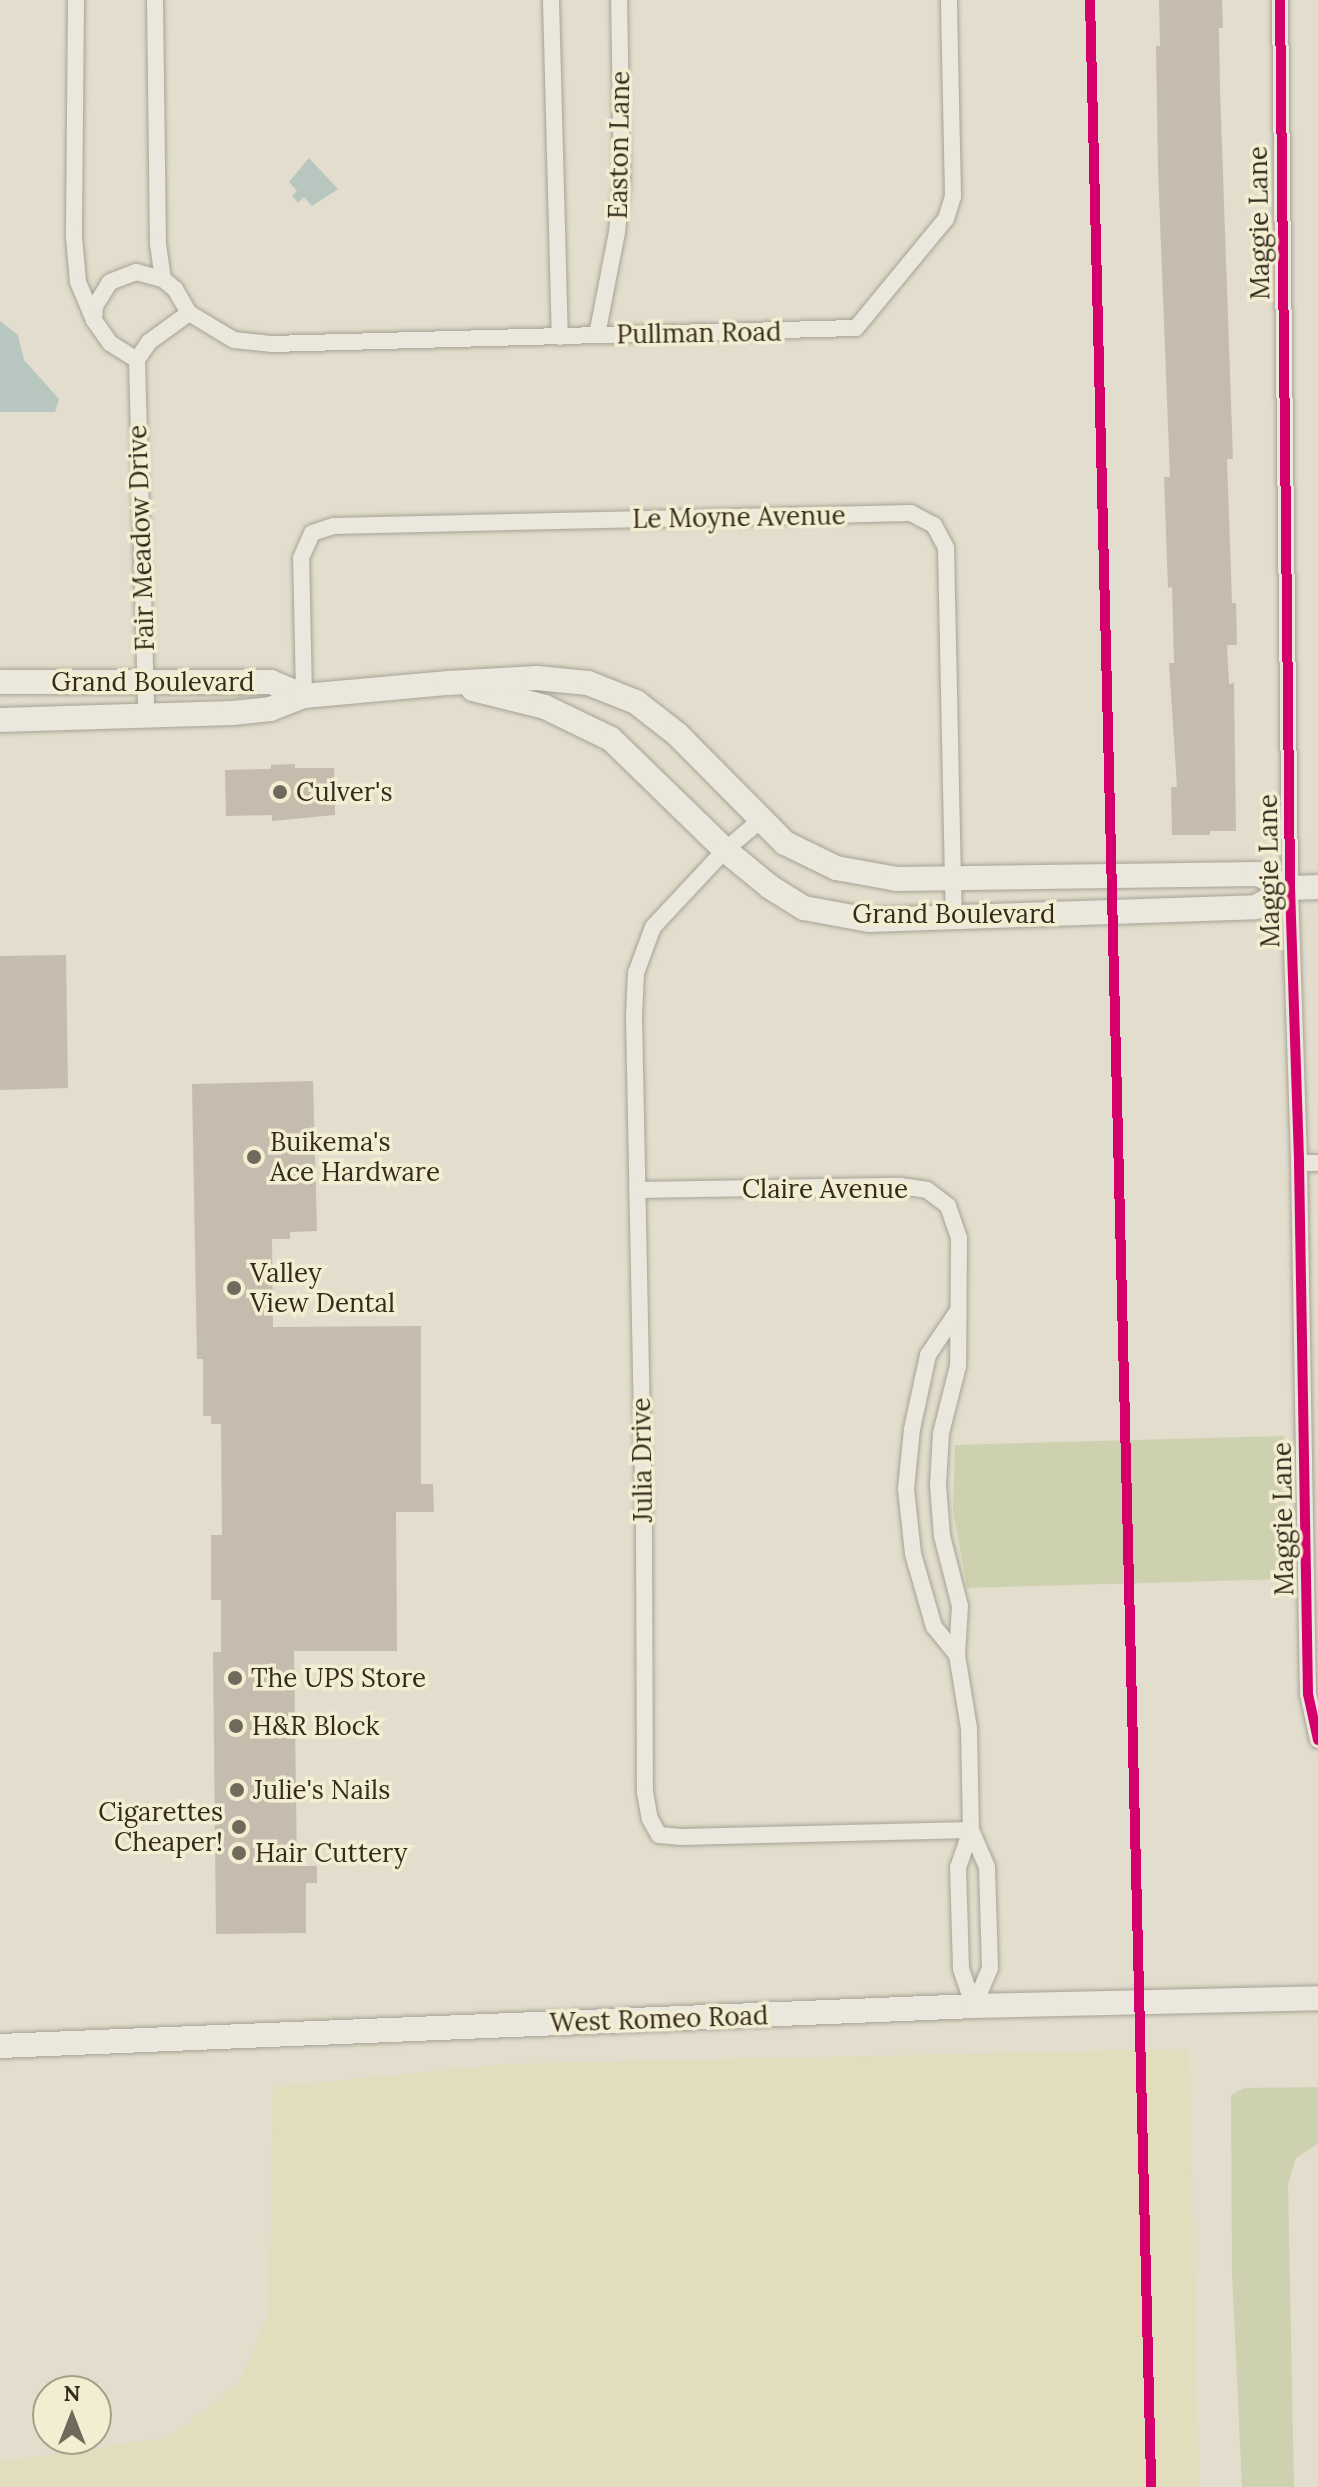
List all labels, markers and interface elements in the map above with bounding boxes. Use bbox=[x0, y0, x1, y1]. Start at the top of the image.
street label: Easton Lane bbox=[602, 71, 636, 219]
street label: Maggie Lane bbox=[1242, 146, 1276, 300]
street label: Pullman Road bbox=[616, 316, 782, 350]
street label: Fair Meadow Drive bbox=[121, 424, 161, 652]
street label: Le Moyne Avenue bbox=[632, 500, 846, 534]
street label: Grand Boulevard bbox=[51, 666, 255, 698]
place label: Culver's bbox=[296, 776, 392, 808]
marker: Culver's bbox=[271, 783, 289, 801]
street label: Maggie Lane bbox=[1252, 794, 1286, 948]
street label: Grand Boulevard bbox=[852, 898, 1056, 930]
place label: Buikema's Ace Hardware bbox=[270, 1126, 440, 1188]
marker: Buikema's Ace Hardware bbox=[245, 1148, 263, 1166]
street label: Claire Avenue bbox=[742, 1173, 908, 1205]
place label: Valley View Dental bbox=[250, 1257, 395, 1318]
marker: Valley View Dental bbox=[225, 1279, 243, 1297]
street label: Julia Drive bbox=[625, 1397, 659, 1523]
street label: Maggie Lane bbox=[1266, 1442, 1300, 1596]
place label: The UPS Store bbox=[251, 1662, 426, 1694]
marker: The UPS Store bbox=[226, 1669, 244, 1687]
place label: H&R Block bbox=[252, 1710, 380, 1742]
marker: H&R Block bbox=[227, 1717, 245, 1735]
place label: Julie's Nails bbox=[253, 1774, 390, 1806]
marker: Julie's Nails bbox=[228, 1781, 246, 1799]
place label: Cigarettes Cheaper! bbox=[98, 1796, 223, 1858]
marker: Cigarettes Cheaper! bbox=[230, 1818, 248, 1836]
place label: Hair Cuttery bbox=[255, 1837, 407, 1869]
marker: Hair Cuttery bbox=[230, 1844, 248, 1862]
street label: West Romeo Road bbox=[549, 2000, 769, 2038]
north arrow bbox=[32, 2375, 112, 2455]
text: N bbox=[63, 2379, 81, 2407]

